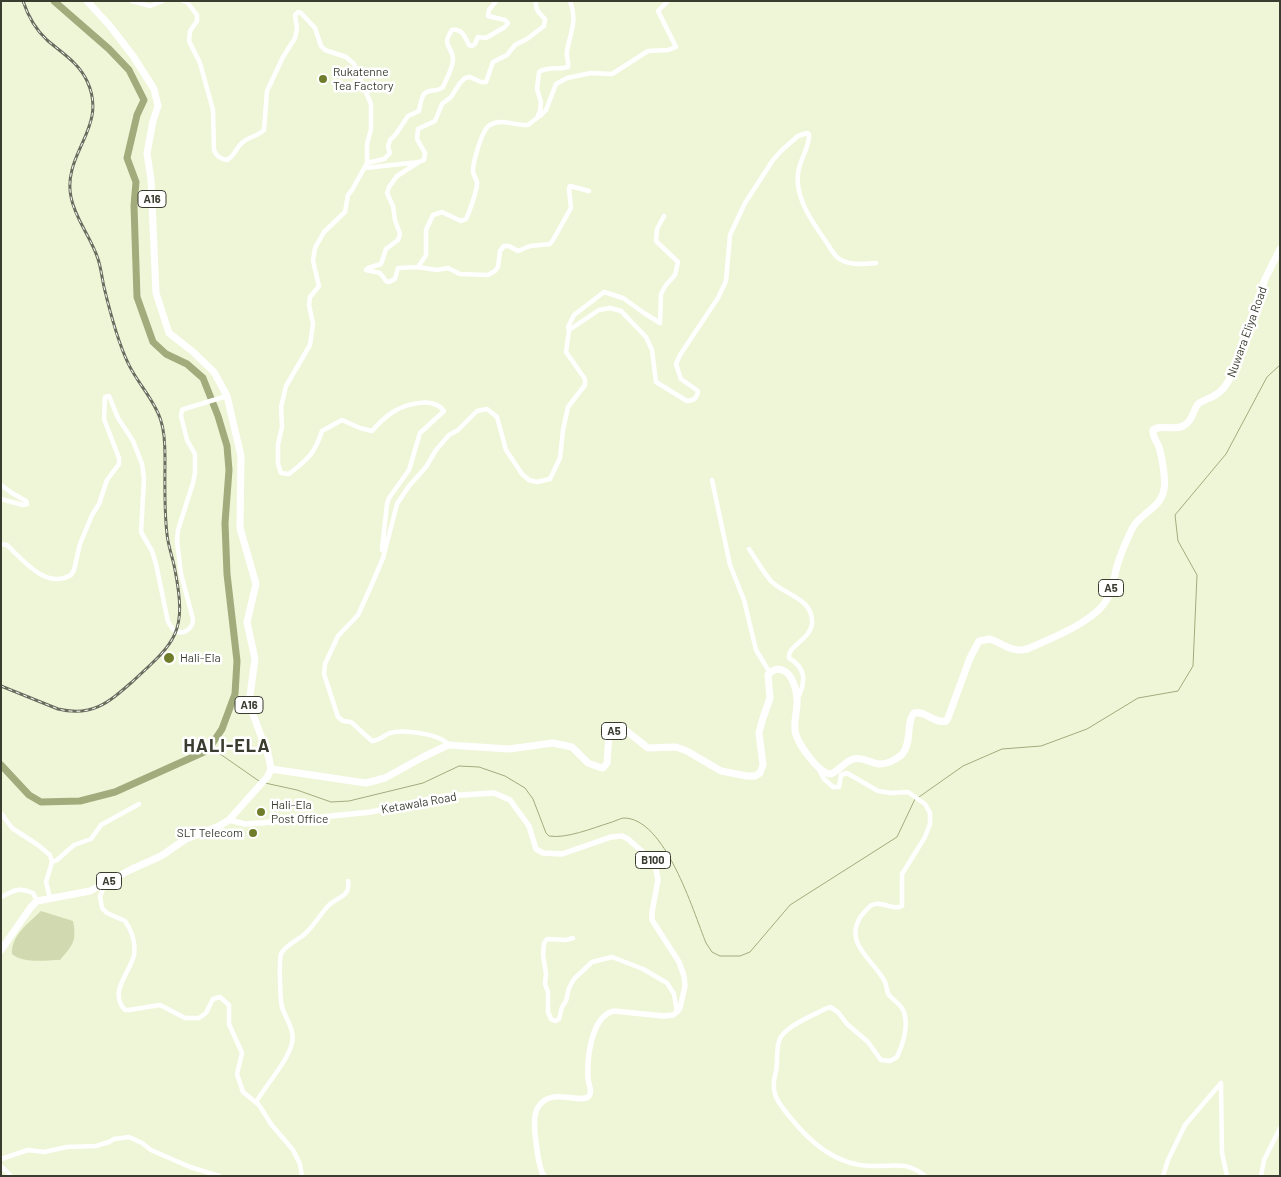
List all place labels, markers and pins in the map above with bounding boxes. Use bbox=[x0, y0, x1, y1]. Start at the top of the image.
place label: Rukatenne Tea Factory bbox=[333, 65, 394, 93]
marker: Rukatenne Tea Factory bbox=[317, 73, 329, 85]
marker: Hali-Ela bbox=[162, 651, 176, 665]
place label: Hali-Ela bbox=[180, 651, 221, 665]
place label: Hali-Ela Post Office bbox=[271, 798, 328, 826]
marker: Hali-Ela Post Office bbox=[255, 806, 267, 818]
place label: SLT Telecom bbox=[177, 826, 243, 840]
marker: SLT Telecom bbox=[247, 827, 259, 839]

